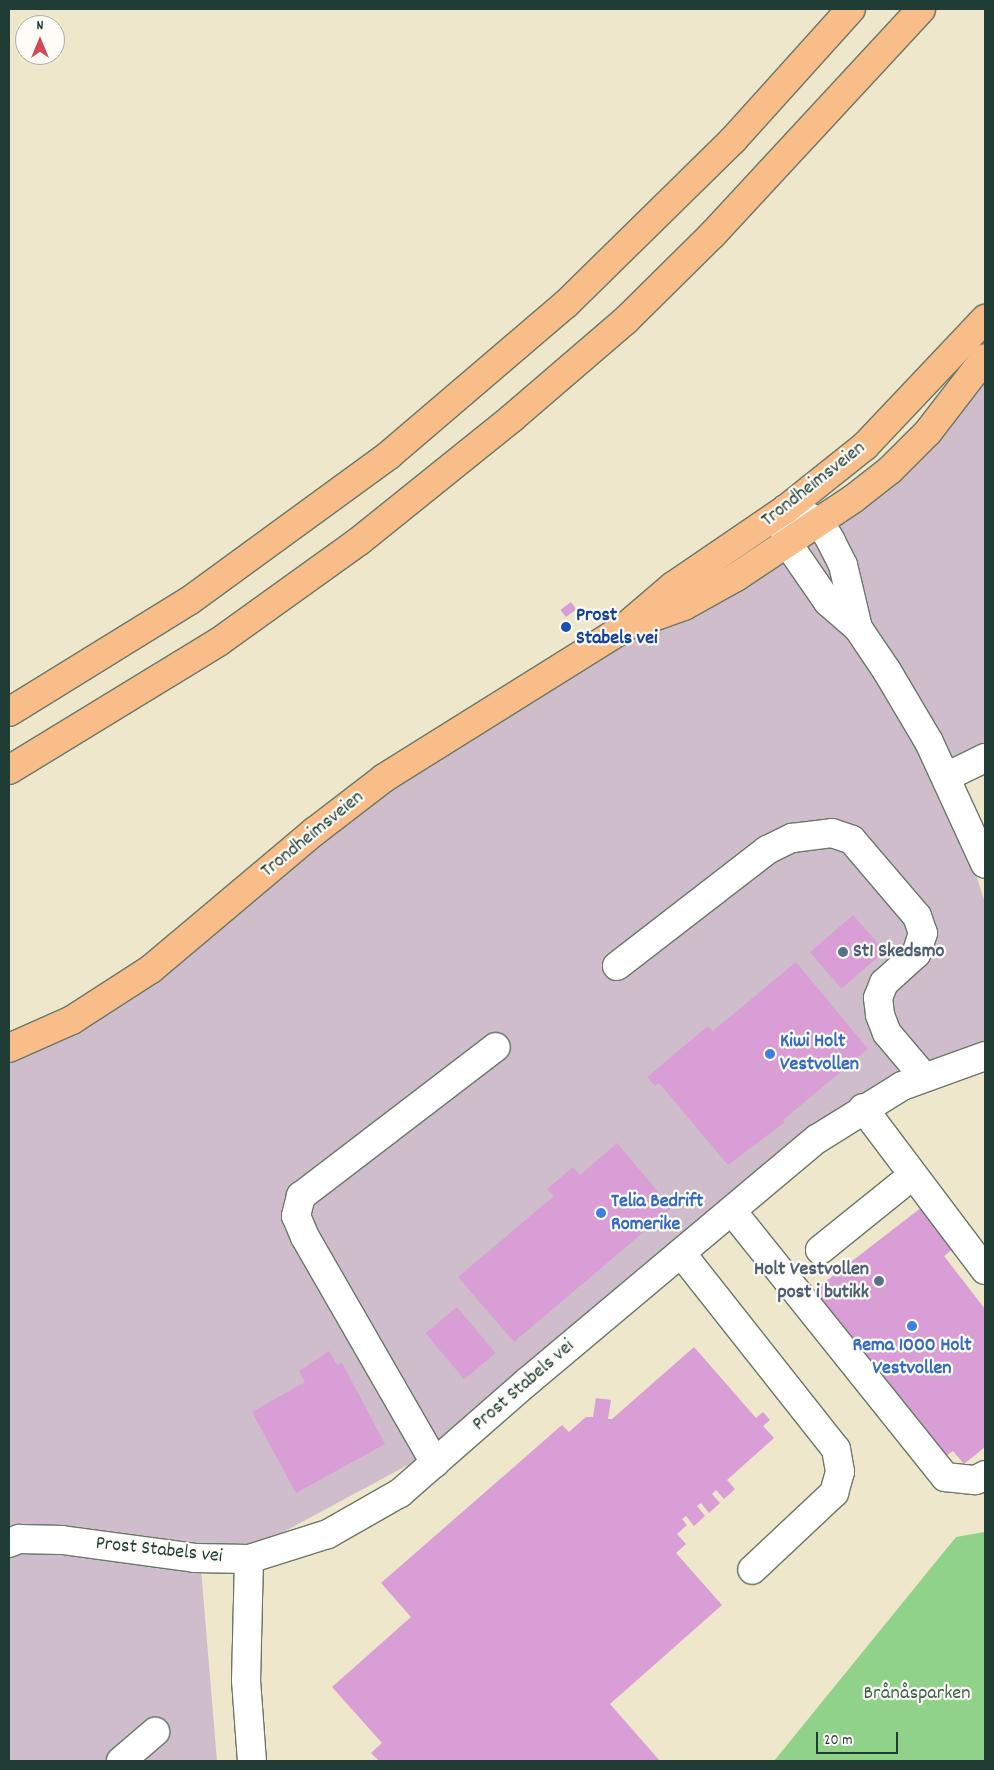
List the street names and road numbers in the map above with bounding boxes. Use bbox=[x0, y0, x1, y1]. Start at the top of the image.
street label: Trondheimsveien bbox=[757, 437, 871, 533]
street label: Trondheimsveien bbox=[257, 786, 369, 884]
street label: Prost Stabels vei bbox=[468, 1335, 580, 1437]
street label: Prost Stabels vei bbox=[94, 1532, 224, 1570]

